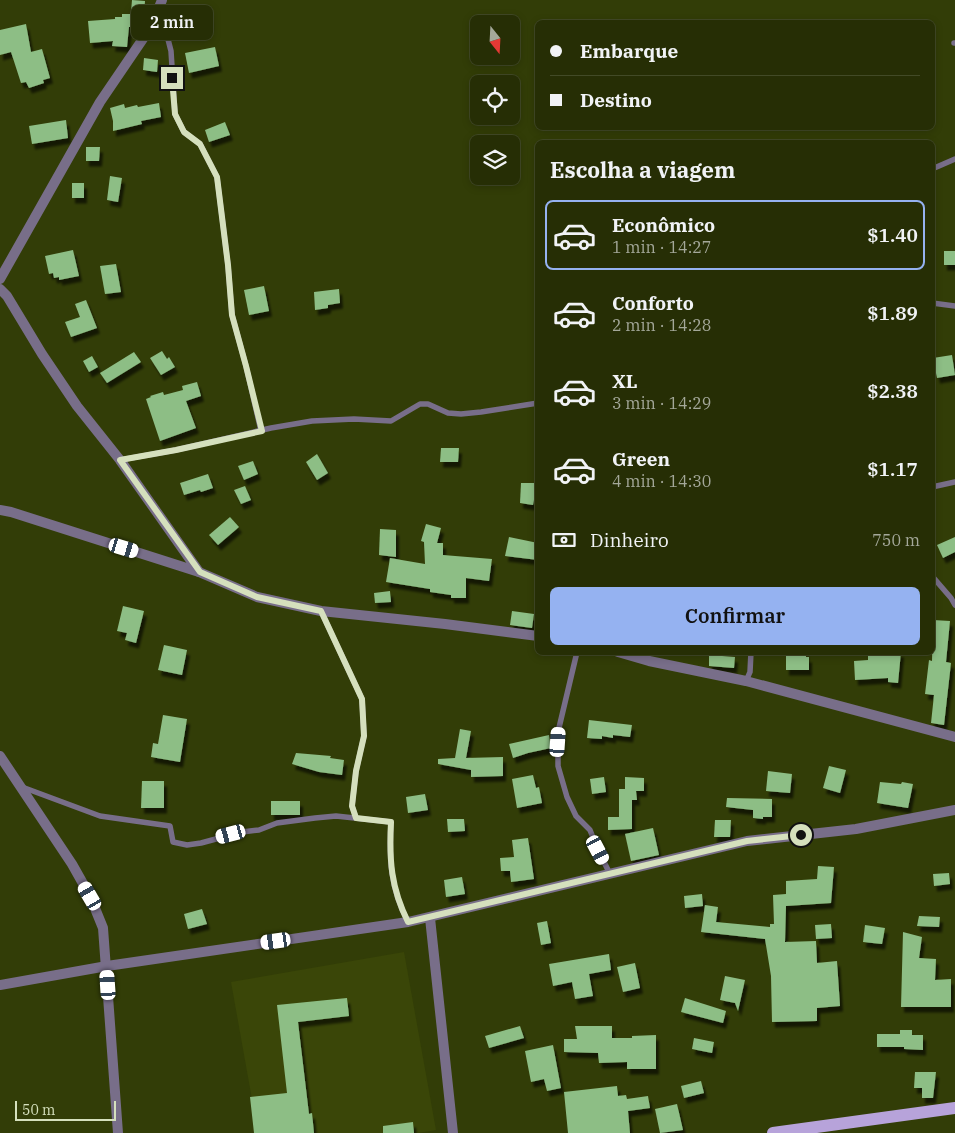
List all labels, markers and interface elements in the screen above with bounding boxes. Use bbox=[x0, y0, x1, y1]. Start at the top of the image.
callout: 2 min bbox=[131, 5, 213, 40]
text: 2 min bbox=[150, 12, 194, 32]
north arrow bbox=[470, 15, 520, 65]
map controls bbox=[470, 15, 520, 185]
text: Embarque bbox=[580, 39, 678, 63]
route end bbox=[161, 67, 183, 89]
button: locate bbox=[470, 75, 520, 125]
text: Destino bbox=[580, 88, 652, 112]
button: layers bbox=[470, 135, 520, 185]
text: Escolha a viagem bbox=[550, 155, 735, 184]
icon: car bbox=[552, 213, 597, 258]
text: Econômico bbox=[612, 213, 715, 237]
text: $1.40 bbox=[867, 223, 918, 247]
text: 1 min · 14:27 bbox=[612, 237, 711, 257]
icon: car bbox=[552, 291, 597, 336]
text: Conforto bbox=[612, 291, 694, 315]
text: $1.89 bbox=[867, 301, 918, 325]
text: 2 min · 14:28 bbox=[612, 315, 711, 335]
icon: car bbox=[552, 369, 597, 414]
text: XL bbox=[612, 369, 638, 393]
text: $2.38 bbox=[867, 379, 918, 403]
text: 3 min · 14:29 bbox=[612, 393, 711, 413]
icon: car bbox=[552, 447, 597, 492]
text: Green bbox=[612, 447, 670, 471]
text: $1.17 bbox=[867, 457, 918, 481]
text: 4 min · 14:30 bbox=[612, 471, 711, 491]
icon: cash bbox=[550, 526, 578, 554]
text: Dinheiro bbox=[590, 528, 669, 552]
text: 750 m bbox=[872, 530, 920, 550]
car bbox=[107, 536, 140, 560]
button: Confirmar bbox=[550, 587, 920, 645]
car bbox=[549, 727, 566, 757]
car bbox=[214, 823, 247, 845]
route start bbox=[790, 824, 812, 846]
car bbox=[584, 833, 611, 867]
car bbox=[76, 879, 103, 913]
car bbox=[260, 931, 291, 951]
car bbox=[99, 970, 116, 1000]
scale bar bbox=[15, 1098, 116, 1121]
text: 50 m bbox=[22, 1101, 55, 1119]

